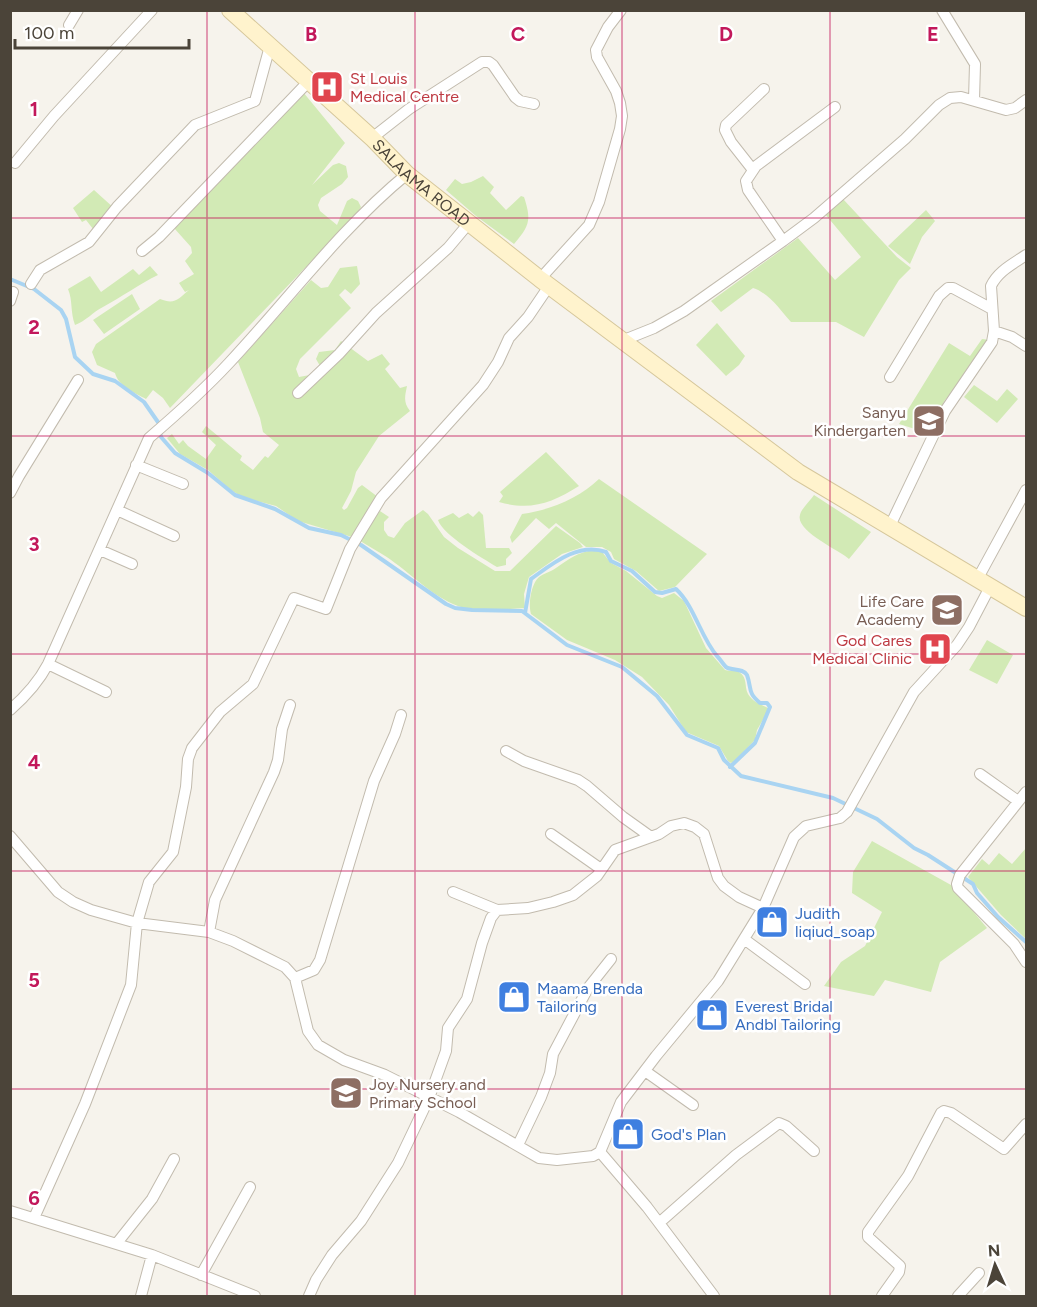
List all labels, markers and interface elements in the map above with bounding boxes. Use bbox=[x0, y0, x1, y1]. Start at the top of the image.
scale bar bbox=[15, 12, 189, 50]
text: 100 m bbox=[24, 22, 74, 44]
text: B bbox=[305, 22, 317, 46]
text: C bbox=[511, 22, 525, 46]
text: D bbox=[719, 22, 733, 46]
text: E bbox=[927, 22, 939, 46]
hospital icon: St Louis Medical Centre bbox=[309, 69, 345, 105]
place label: St Louis Medical Centre bbox=[350, 69, 459, 106]
text: 1 bbox=[30, 97, 38, 121]
street label: SALAAMA ROAD bbox=[368, 135, 474, 230]
text: 2 bbox=[28, 315, 40, 339]
place label: Sanyu Kindergarten bbox=[813, 403, 906, 440]
school or university icon: Sanyu Kindergarten bbox=[911, 403, 947, 439]
text: 3 bbox=[28, 532, 40, 556]
place label: Life Care Academy bbox=[856, 592, 925, 629]
school or university icon: Life Care Academy bbox=[929, 592, 965, 628]
place label: God Cares Medical Clinic bbox=[812, 631, 912, 668]
hospital icon: God Cares Medical Clinic bbox=[917, 631, 953, 667]
text: 4 bbox=[28, 750, 41, 774]
shop icon: Judith liqiud_soap bbox=[754, 904, 790, 940]
place label: Judith liqiud_soap bbox=[795, 904, 875, 941]
text: 5 bbox=[28, 968, 40, 992]
shop icon: Maama Brenda Tailoring bbox=[496, 979, 532, 1015]
place label: Maama Brenda Tailoring bbox=[537, 979, 643, 1016]
shop icon: Everest Bridal Andbl Tailoring bbox=[694, 997, 730, 1033]
place label: Everest Bridal Andbl Tailoring bbox=[735, 997, 841, 1034]
school or university icon: Joy Nursery and Primary School bbox=[328, 1075, 364, 1111]
place label: Joy Nursery and Primary School bbox=[369, 1075, 486, 1112]
shop icon: God's Plan bbox=[610, 1116, 646, 1152]
place label: God's Plan bbox=[651, 1125, 726, 1144]
text: 6 bbox=[28, 1186, 40, 1210]
north arrow bbox=[965, 1235, 1025, 1295]
text: N bbox=[987, 1241, 1001, 1260]

